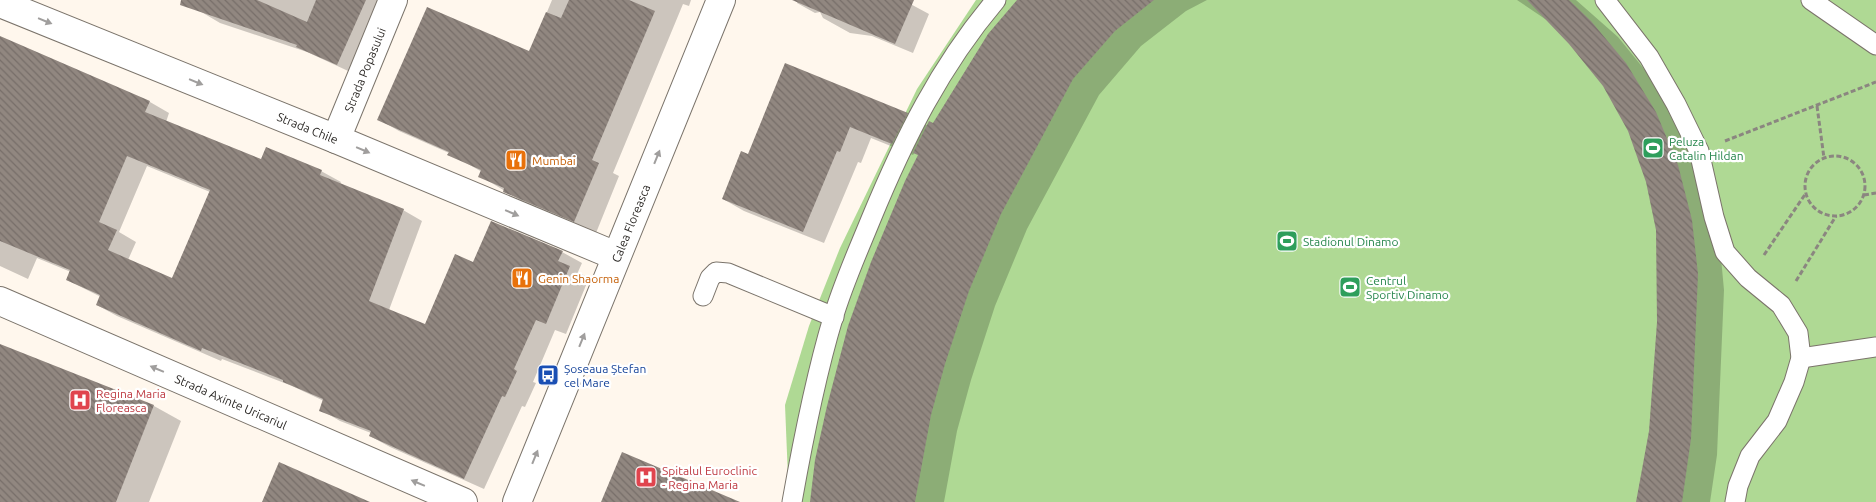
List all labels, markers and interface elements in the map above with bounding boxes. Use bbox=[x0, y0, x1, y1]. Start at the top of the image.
one-way arrow bbox=[38, 18, 52, 26]
street label: Strada Popasului bbox=[341, 25, 388, 114]
one-way arrow bbox=[189, 78, 204, 86]
street label: Strada Chile bbox=[275, 109, 340, 146]
place label: Peluza Catalin Hildan bbox=[1669, 135, 1744, 162]
sports icon: Peluza Catalin Hildan bbox=[1641, 136, 1665, 160]
one-way arrow bbox=[355, 147, 370, 154]
restaurant icon: Mumbai bbox=[504, 148, 528, 172]
one-way arrow bbox=[653, 150, 661, 164]
place label: Mumbai bbox=[532, 154, 576, 167]
street label: Calea Floreasca bbox=[609, 182, 652, 264]
one-way arrow bbox=[505, 209, 520, 217]
sports icon: Stadionul Dinamo bbox=[1275, 229, 1299, 253]
place label: Stadionul Dinamo bbox=[1303, 235, 1399, 248]
restaurant icon: Genin Shaorma bbox=[510, 266, 534, 290]
place label: Genin Shaorma bbox=[538, 272, 619, 285]
place label: Centrul Sportiv Dinamo bbox=[1366, 274, 1449, 301]
sports icon: Centrul Sportiv Dinamo bbox=[1338, 275, 1362, 299]
one-way arrow bbox=[579, 333, 587, 347]
place label: Șoseaua Ștefan cel Mare bbox=[564, 362, 646, 389]
bus stop icon: Șoseaua Ștefan cel Mare bbox=[536, 363, 560, 387]
one-way arrow bbox=[150, 365, 164, 373]
street label: Strada Axinte Uricariul bbox=[173, 371, 289, 431]
place label: Regina Maria Floreasca bbox=[96, 387, 166, 414]
hospital icon: Regina Maria Floreasca bbox=[68, 388, 92, 412]
one-way arrow bbox=[531, 449, 539, 464]
place label: Spitalul Euroclinic - Regina Maria bbox=[662, 464, 757, 491]
hospital icon: Spitalul Euroclinic - Regina Maria bbox=[634, 465, 658, 489]
one-way arrow bbox=[411, 478, 425, 486]

